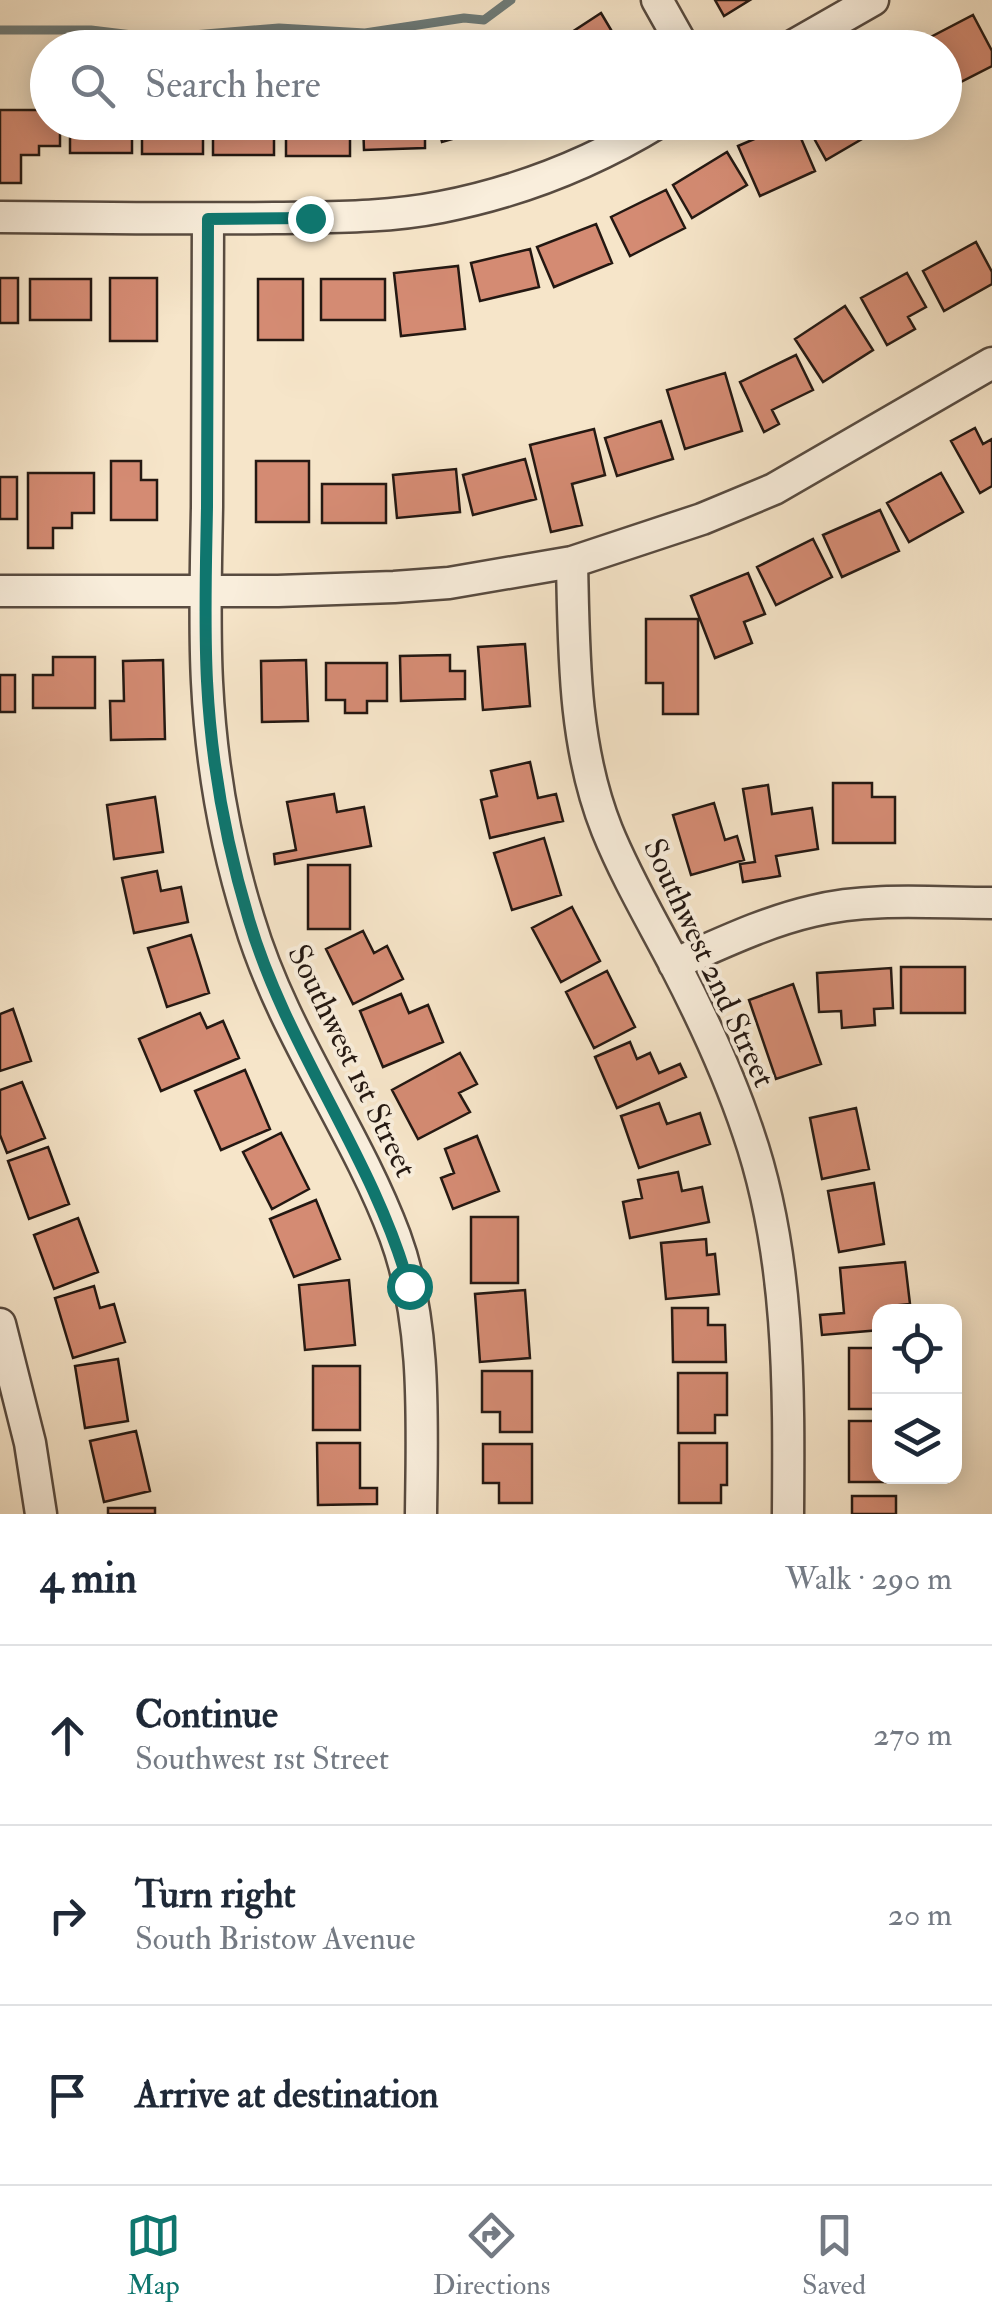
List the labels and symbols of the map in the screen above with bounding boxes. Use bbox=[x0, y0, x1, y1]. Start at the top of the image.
route end bbox=[288, 196, 334, 242]
street label: Southwest 2nd Street bbox=[634, 832, 784, 1094]
street label: Southwest 1st Street bbox=[278, 938, 426, 1184]
route start bbox=[387, 1264, 433, 1310]

